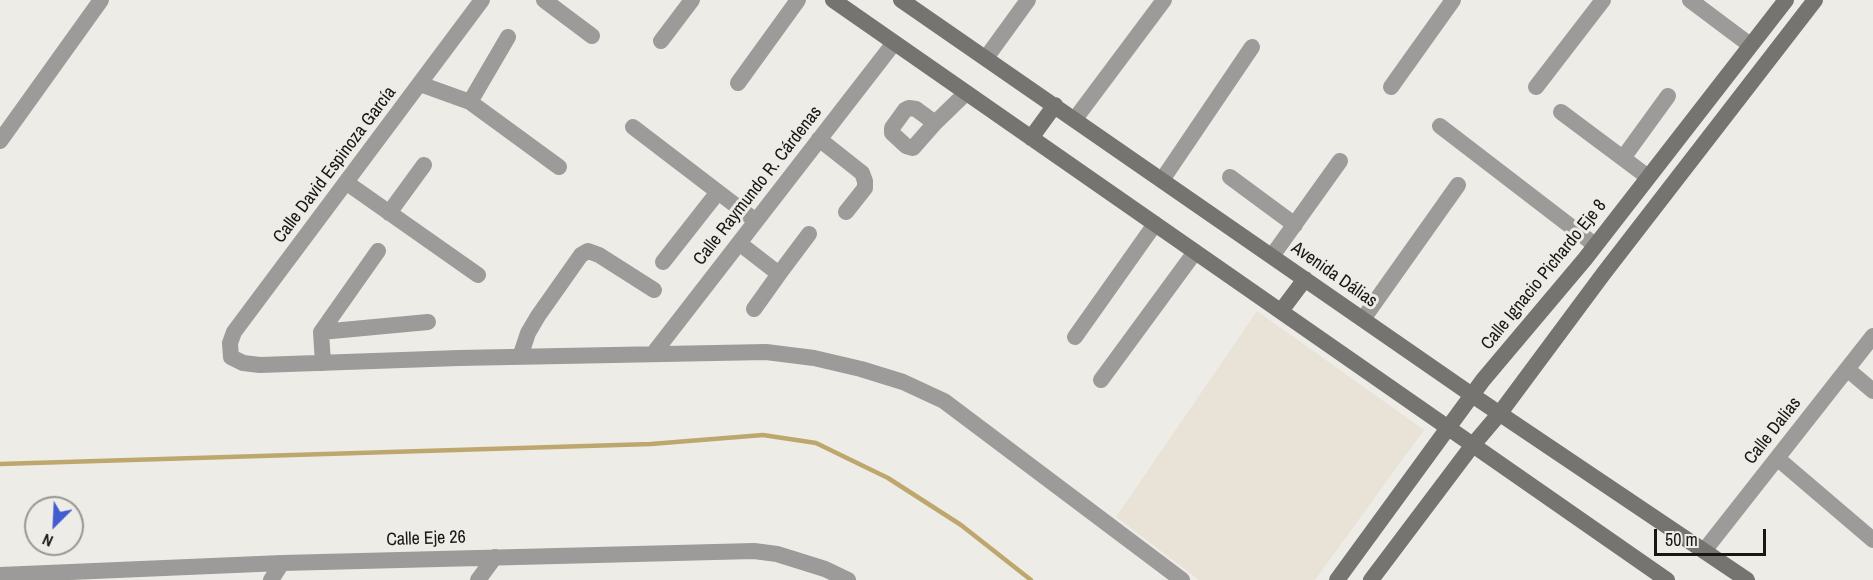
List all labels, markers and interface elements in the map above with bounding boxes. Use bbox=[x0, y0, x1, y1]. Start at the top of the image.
street label: Calle David Espinoza García bbox=[269, 82, 401, 248]
street label: Calle Raymundo R. Cárdenas bbox=[689, 102, 827, 270]
street label: Calle Ignacio Pichardo Eje 8 bbox=[1477, 196, 1611, 354]
street label: Avenida Dálias bbox=[1287, 238, 1381, 312]
street label: Calle Dalias bbox=[1740, 393, 1806, 469]
north arrow bbox=[24, 496, 84, 556]
scale bar bbox=[1657, 517, 1770, 555]
street label: Calle Eje 26 bbox=[386, 527, 466, 551]
text: 50 m bbox=[1665, 527, 1698, 552]
text: N bbox=[39, 529, 56, 553]

